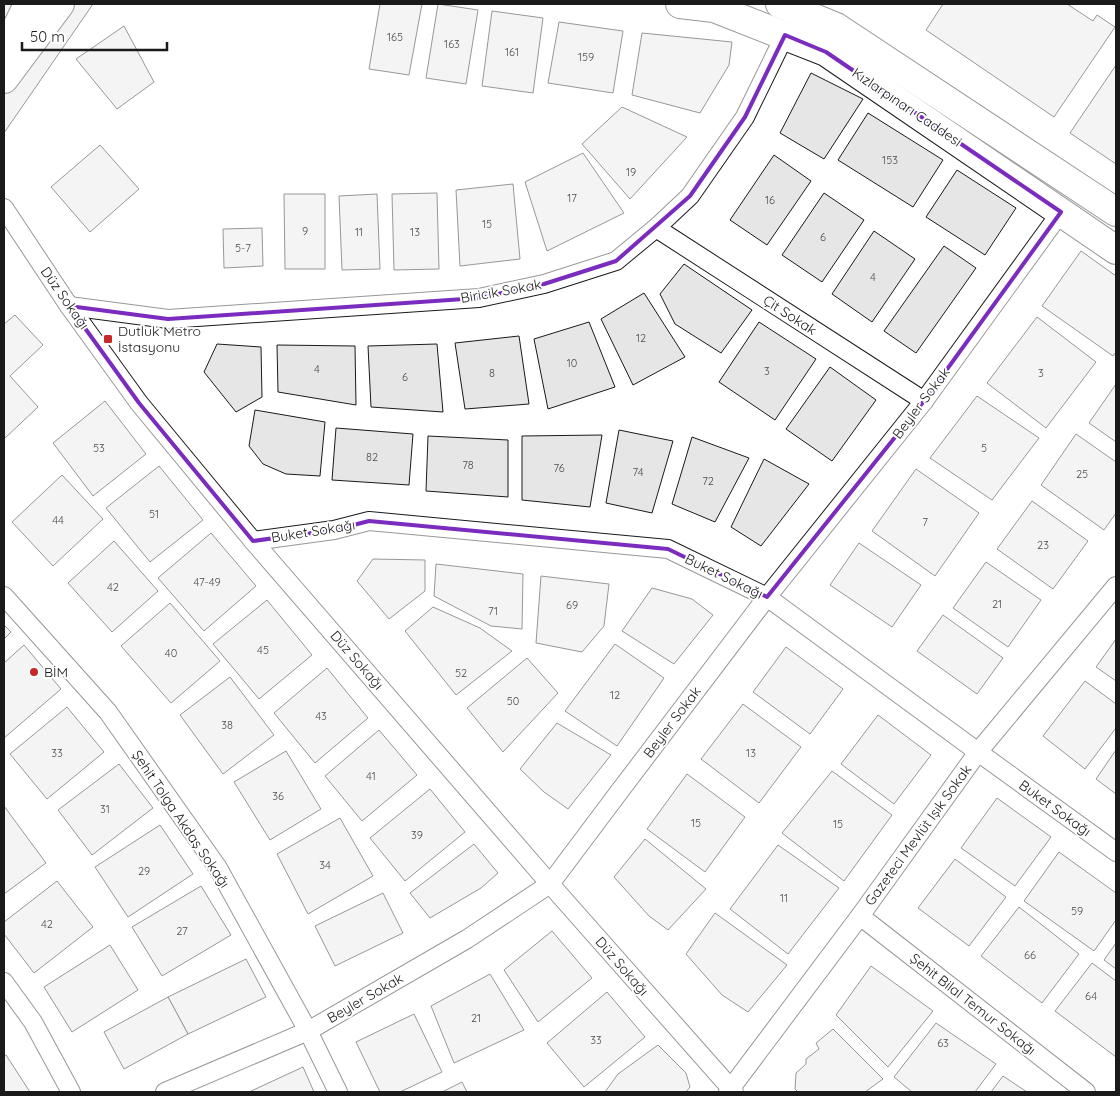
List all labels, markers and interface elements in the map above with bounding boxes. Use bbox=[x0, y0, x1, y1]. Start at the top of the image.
scale bar bbox=[22, 20, 168, 52]
text: 50 m bbox=[30, 27, 65, 46]
house number: 165 bbox=[387, 30, 403, 44]
house number: 163 bbox=[444, 37, 460, 51]
house number: 161 bbox=[505, 45, 519, 59]
house number: 159 bbox=[578, 50, 594, 64]
street label: Kızlarpınarı Caddesi bbox=[849, 64, 965, 150]
house number: 153 bbox=[882, 153, 898, 167]
house number: 19 bbox=[626, 165, 636, 179]
house number: 17 bbox=[567, 191, 577, 205]
house number: 16 bbox=[765, 193, 775, 207]
house number: 15 bbox=[482, 217, 492, 231]
house number: 9 bbox=[302, 224, 308, 238]
house number: 11 bbox=[355, 225, 363, 239]
house number: 13 bbox=[410, 225, 420, 239]
house number: 6 bbox=[820, 230, 826, 244]
house number: 5-7 bbox=[235, 241, 251, 255]
street label: Düz Sokağı bbox=[37, 263, 93, 333]
house number: 4 bbox=[870, 270, 876, 284]
street label: Biricik Sokak bbox=[459, 275, 543, 307]
street label: Çit Sokak bbox=[760, 291, 820, 339]
place label: Dutluk Metro İstasyonu bbox=[118, 322, 201, 356]
house number: 12 bbox=[636, 331, 646, 345]
marker: Dutluk Metro İstasyonu bbox=[102, 333, 114, 345]
house number: 10 bbox=[567, 356, 577, 370]
house number: 4 bbox=[314, 362, 320, 376]
house number: 3 bbox=[764, 364, 770, 378]
street label: Beyler Sokak bbox=[888, 364, 954, 442]
house number: 8 bbox=[489, 366, 495, 380]
house number: 3 bbox=[1038, 366, 1044, 380]
house number: 6 bbox=[402, 370, 408, 384]
house number: 53 bbox=[93, 441, 105, 455]
house number: 5 bbox=[981, 441, 987, 455]
house number: 82 bbox=[366, 450, 378, 464]
house number: 78 bbox=[462, 458, 474, 472]
house number: 76 bbox=[553, 461, 565, 475]
house number: 74 bbox=[633, 465, 644, 479]
house number: 25 bbox=[1076, 467, 1088, 481]
house number: 72 bbox=[702, 474, 714, 488]
house number: 51 bbox=[149, 507, 159, 521]
house number: 44 bbox=[52, 513, 64, 527]
street label: Buket Sokağı bbox=[270, 515, 356, 547]
house number: 7 bbox=[922, 515, 928, 529]
house number: 23 bbox=[1037, 538, 1049, 552]
street label: Buket Sokağı bbox=[682, 549, 766, 603]
house number: 47-49 bbox=[193, 575, 221, 589]
house number: 42 bbox=[107, 580, 119, 594]
house number: 21 bbox=[992, 597, 1002, 611]
house number: 69 bbox=[566, 598, 578, 612]
house number: 71 bbox=[488, 604, 498, 618]
street label: Düz Sokağı bbox=[326, 627, 388, 693]
house number: 45 bbox=[257, 643, 269, 657]
house number: 40 bbox=[165, 646, 177, 660]
place label: BİM bbox=[44, 663, 68, 681]
marker: BİM bbox=[28, 666, 40, 678]
house number: 52 bbox=[455, 666, 467, 680]
street label: Beyler Sokak bbox=[639, 683, 705, 761]
house number: 12 bbox=[610, 688, 620, 702]
house number: 50 bbox=[507, 694, 519, 708]
house number: 43 bbox=[315, 709, 327, 723]
house number: 38 bbox=[221, 718, 233, 732]
house number: 33 bbox=[51, 746, 63, 760]
house number: 13 bbox=[746, 746, 756, 760]
street label: Şehit Tolga Akdaş Sokağı bbox=[128, 747, 234, 891]
street label: Gazeteci Mevlüt Işık Sokak bbox=[861, 761, 975, 909]
house number: 41 bbox=[366, 769, 376, 783]
street label: Buket Sokağı bbox=[1015, 776, 1095, 840]
house number: 36 bbox=[272, 789, 284, 803]
house number: 31 bbox=[100, 802, 110, 816]
house number: 15 bbox=[691, 816, 701, 830]
house number: 15 bbox=[833, 817, 843, 831]
house number: 39 bbox=[411, 828, 423, 842]
house number: 34 bbox=[319, 858, 331, 872]
house number: 29 bbox=[138, 864, 150, 878]
house number: 11 bbox=[780, 891, 788, 905]
house number: 59 bbox=[1071, 904, 1083, 918]
house number: 42 bbox=[41, 917, 53, 931]
house number: 27 bbox=[176, 924, 188, 938]
street label: Düz Sokağı bbox=[591, 933, 653, 999]
house number: 66 bbox=[1024, 948, 1036, 962]
street label: Şehit Bilal Temur Sokağı bbox=[906, 949, 1040, 1059]
street label: Beyler Sokak bbox=[324, 969, 406, 1027]
house number: 64 bbox=[1085, 989, 1097, 1003]
house number: 21 bbox=[471, 1011, 481, 1025]
house number: 33 bbox=[590, 1033, 602, 1047]
house number: 63 bbox=[937, 1036, 949, 1050]

